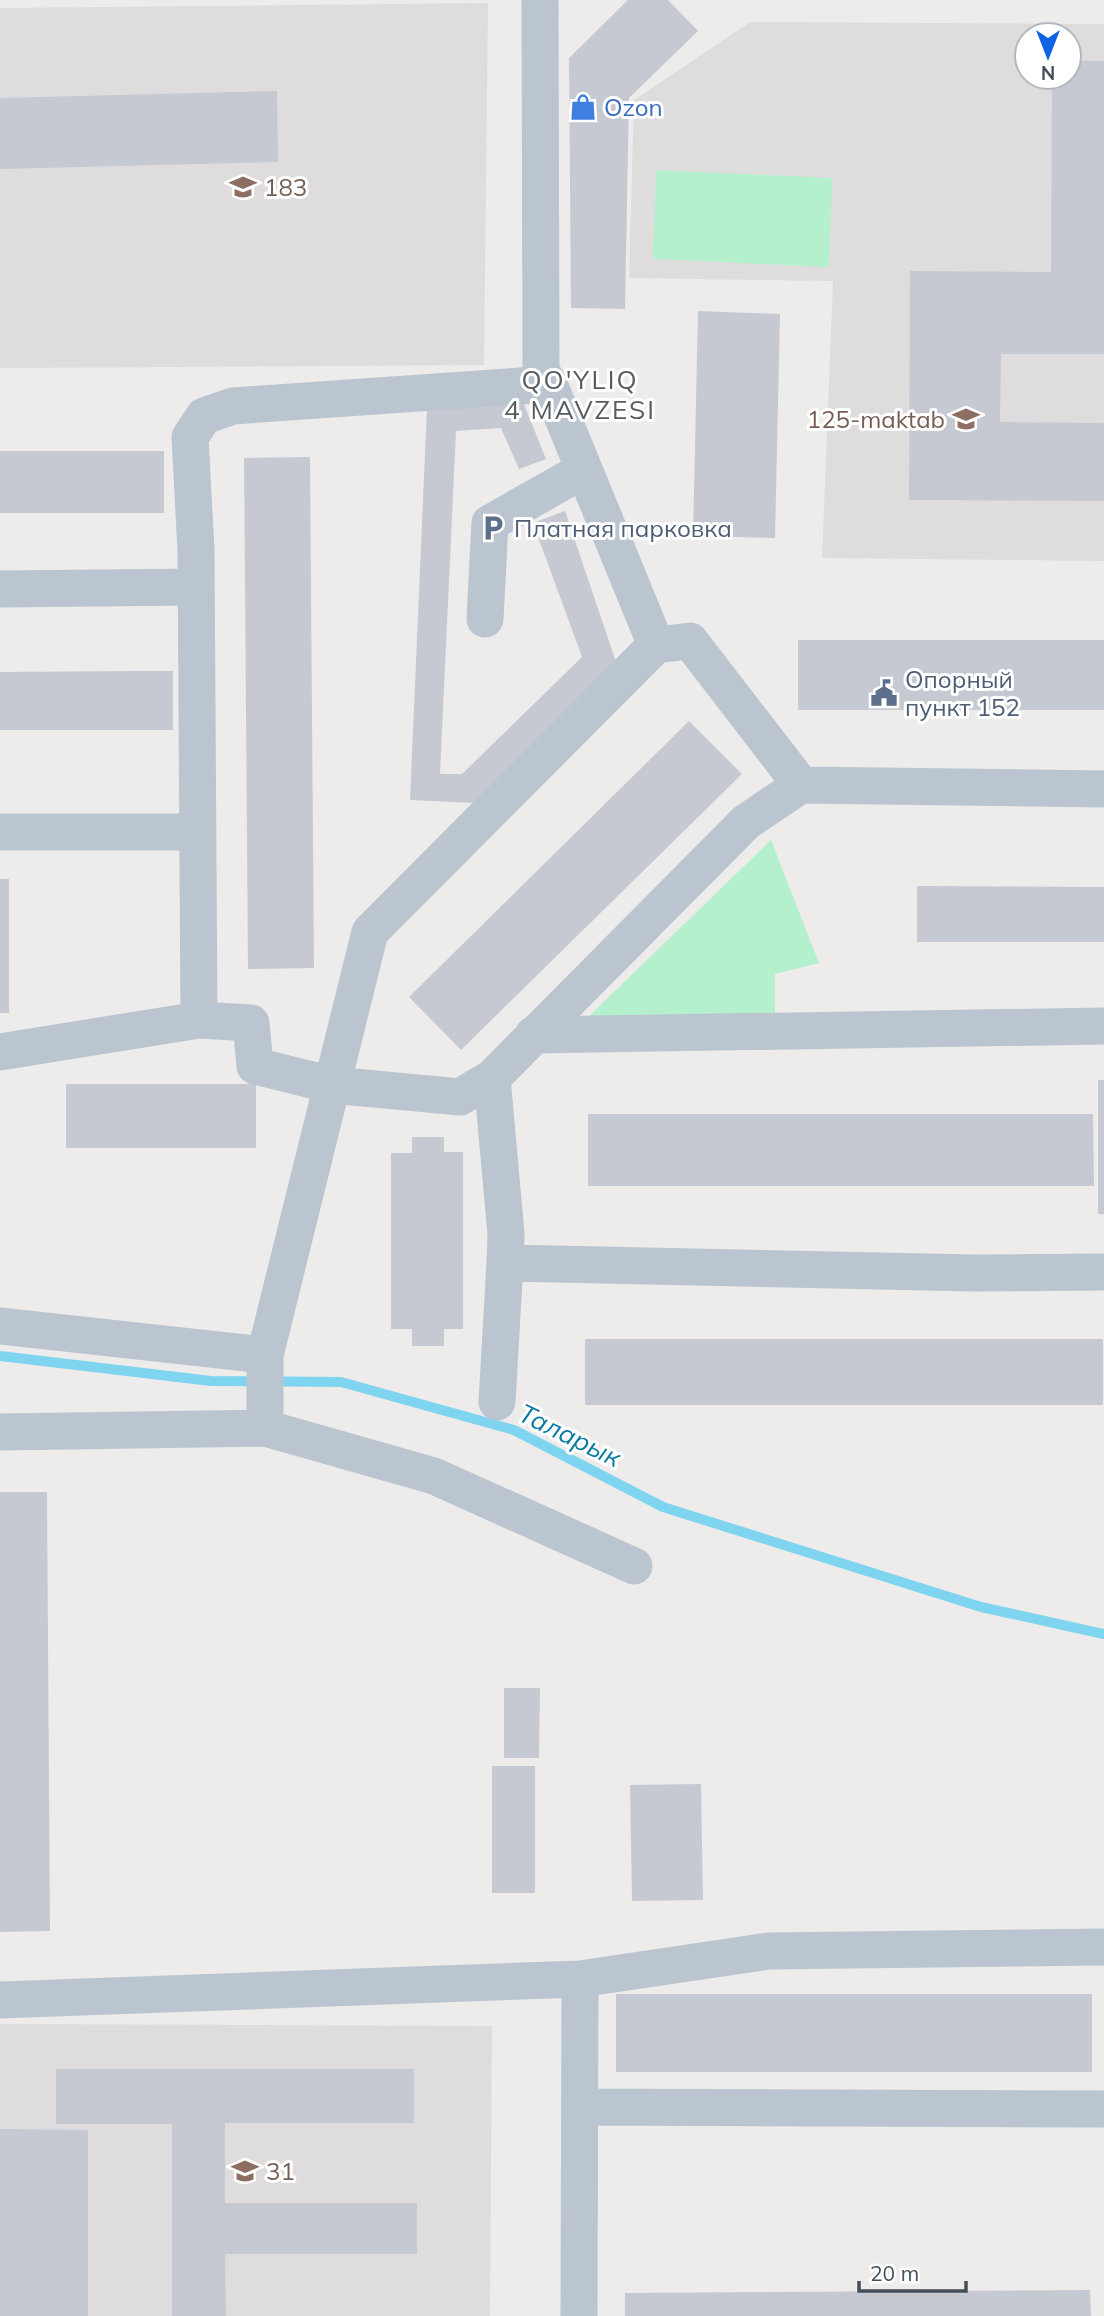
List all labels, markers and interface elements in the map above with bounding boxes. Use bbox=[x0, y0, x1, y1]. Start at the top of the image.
north arrow bbox=[1013, 21, 1083, 91]
text: N bbox=[1041, 61, 1055, 85]
shop icon: Ozon bbox=[568, 92, 598, 122]
place label: Ozon bbox=[604, 92, 663, 122]
school or university icon: 183 bbox=[228, 172, 258, 202]
place label: 183 bbox=[264, 172, 307, 202]
district label: QO'YLIQ 4 MAVZESI bbox=[504, 363, 656, 426]
place label: 125-maktab bbox=[807, 404, 945, 434]
school or university icon: 125-maktab bbox=[951, 404, 981, 434]
parking icon: Платная парковка bbox=[478, 513, 508, 543]
place label: Платная парковка bbox=[514, 513, 732, 543]
place label: Опорный пункт 152 bbox=[905, 664, 1020, 722]
public building icon: Опорный пункт 152 bbox=[869, 678, 899, 708]
water label: Таларык bbox=[513, 1396, 628, 1474]
school or university icon: 31 bbox=[230, 2156, 260, 2186]
place label: 31 bbox=[266, 2156, 295, 2186]
scale bar bbox=[859, 2250, 966, 2294]
text: 20 m bbox=[870, 2260, 919, 2286]

